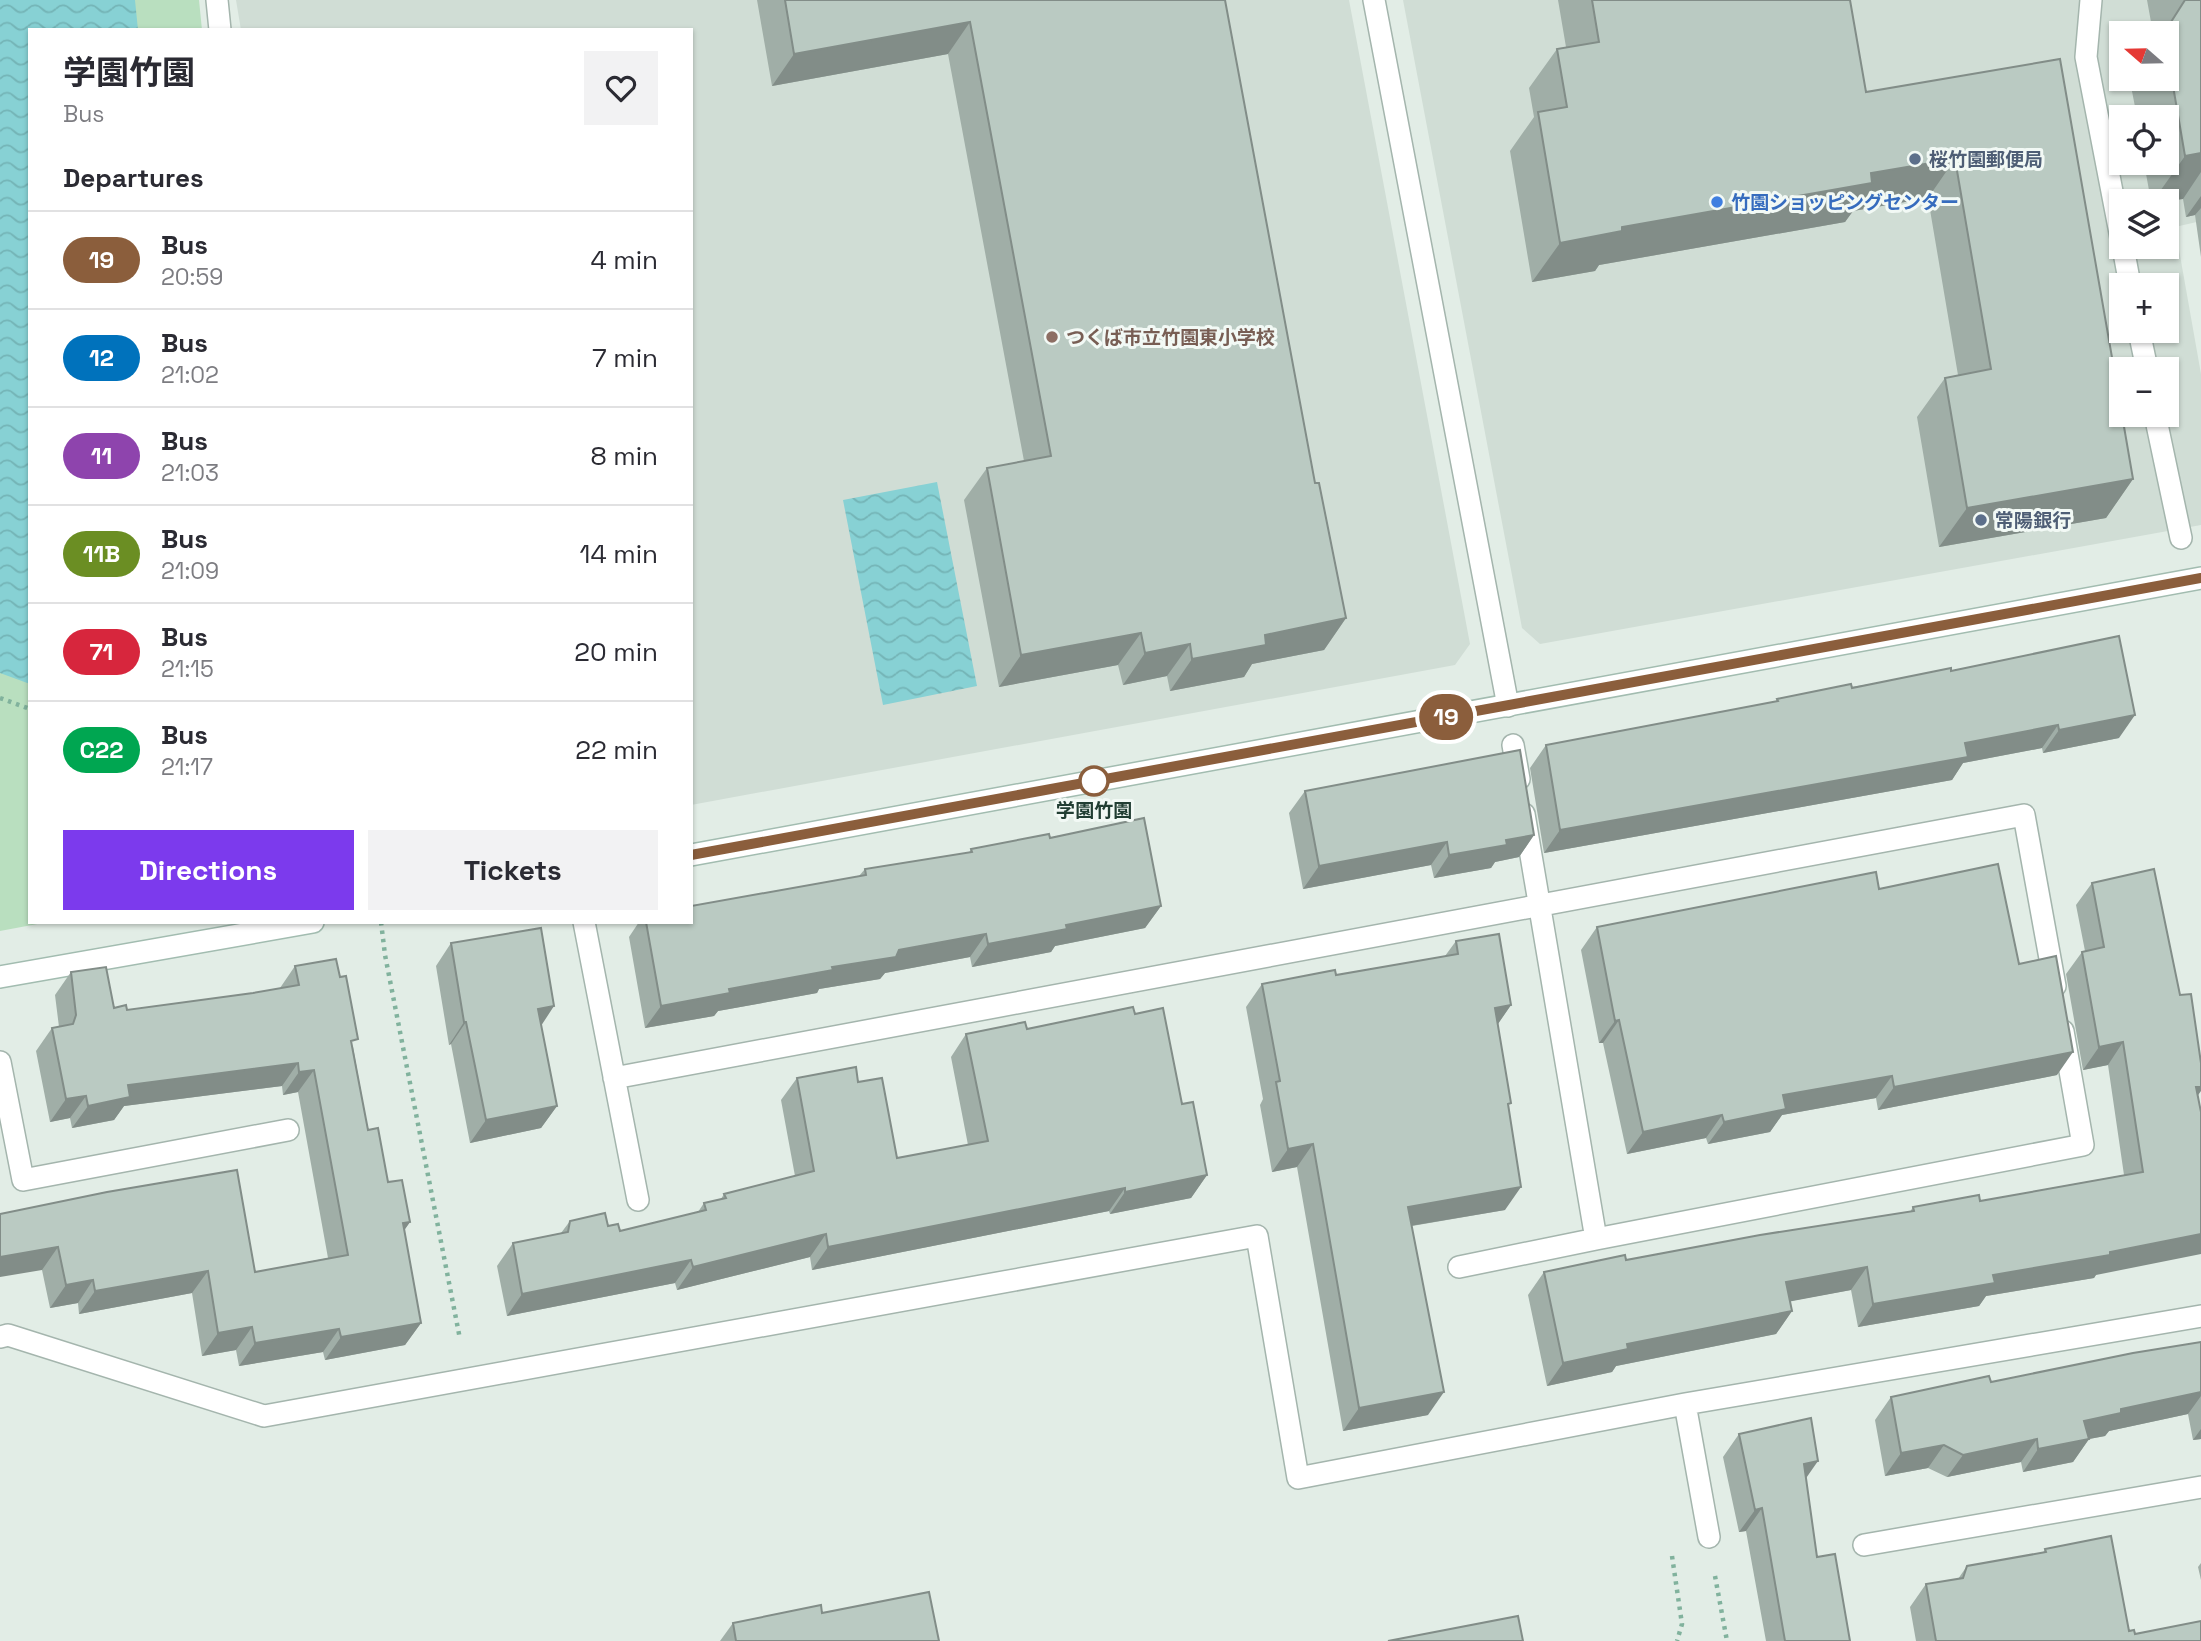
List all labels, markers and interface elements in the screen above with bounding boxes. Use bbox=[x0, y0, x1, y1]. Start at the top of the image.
north arrow bbox=[2109, 21, 2179, 91]
map controls bbox=[2109, 21, 2179, 427]
button: heart bbox=[584, 51, 658, 125]
text: 学園竹園 bbox=[63, 52, 195, 94]
text: Bus bbox=[63, 99, 104, 129]
button: locate bbox=[2109, 105, 2179, 175]
place label: 桜竹園郵便局 bbox=[1929, 147, 2043, 172]
marker: 桜竹園郵便局 bbox=[1907, 151, 1923, 167]
text: Departures bbox=[63, 161, 204, 195]
button: layers bbox=[2109, 189, 2179, 259]
place label: 竹園ショッピングセンター bbox=[1731, 190, 1959, 215]
marker: 竹園ショッピングセンター bbox=[1709, 194, 1725, 210]
text: Bus bbox=[161, 228, 208, 262]
text: 4 min bbox=[590, 243, 658, 277]
text: 19 bbox=[89, 244, 114, 275]
text: 20:59 bbox=[161, 262, 223, 292]
button: + bbox=[2109, 273, 2179, 343]
place label: つくば市立竹園東小学校 bbox=[1066, 325, 1275, 350]
text: Bus bbox=[161, 326, 208, 360]
marker: つくば市立竹園東小学校 bbox=[1044, 329, 1060, 345]
text: 7 min bbox=[592, 341, 658, 375]
text: 12 bbox=[89, 342, 114, 373]
button: − bbox=[2109, 357, 2179, 427]
text: 21:02 bbox=[161, 360, 219, 390]
text: Bus bbox=[161, 424, 208, 458]
text: 8 min bbox=[590, 439, 658, 473]
text: 11 bbox=[91, 440, 112, 471]
text: 21:03 bbox=[161, 458, 219, 488]
place label: 常陽銀行 bbox=[1995, 508, 2071, 533]
marker: 常陽銀行 bbox=[1973, 512, 1989, 528]
text: Bus bbox=[161, 522, 208, 556]
text: 14 min bbox=[580, 537, 658, 571]
text: 11B bbox=[83, 538, 120, 569]
text: 21:09 bbox=[161, 556, 219, 586]
text: Bus bbox=[161, 620, 208, 654]
text: 20 min bbox=[574, 635, 658, 669]
text: 71 bbox=[90, 636, 113, 667]
text: 21:15 bbox=[161, 654, 214, 684]
line badge: 19 bbox=[1414, 694, 1478, 740]
text: 19 bbox=[1433, 701, 1459, 732]
text: Bus bbox=[161, 718, 208, 752]
text: 22 min bbox=[575, 733, 658, 767]
text: C22 bbox=[80, 734, 123, 765]
text: 21:17 bbox=[161, 752, 213, 782]
marker: 学園竹園 bbox=[1079, 766, 1109, 796]
place label: 学園竹園 bbox=[1056, 798, 1132, 823]
button: Directions bbox=[63, 830, 354, 910]
button: Tickets bbox=[368, 830, 658, 910]

